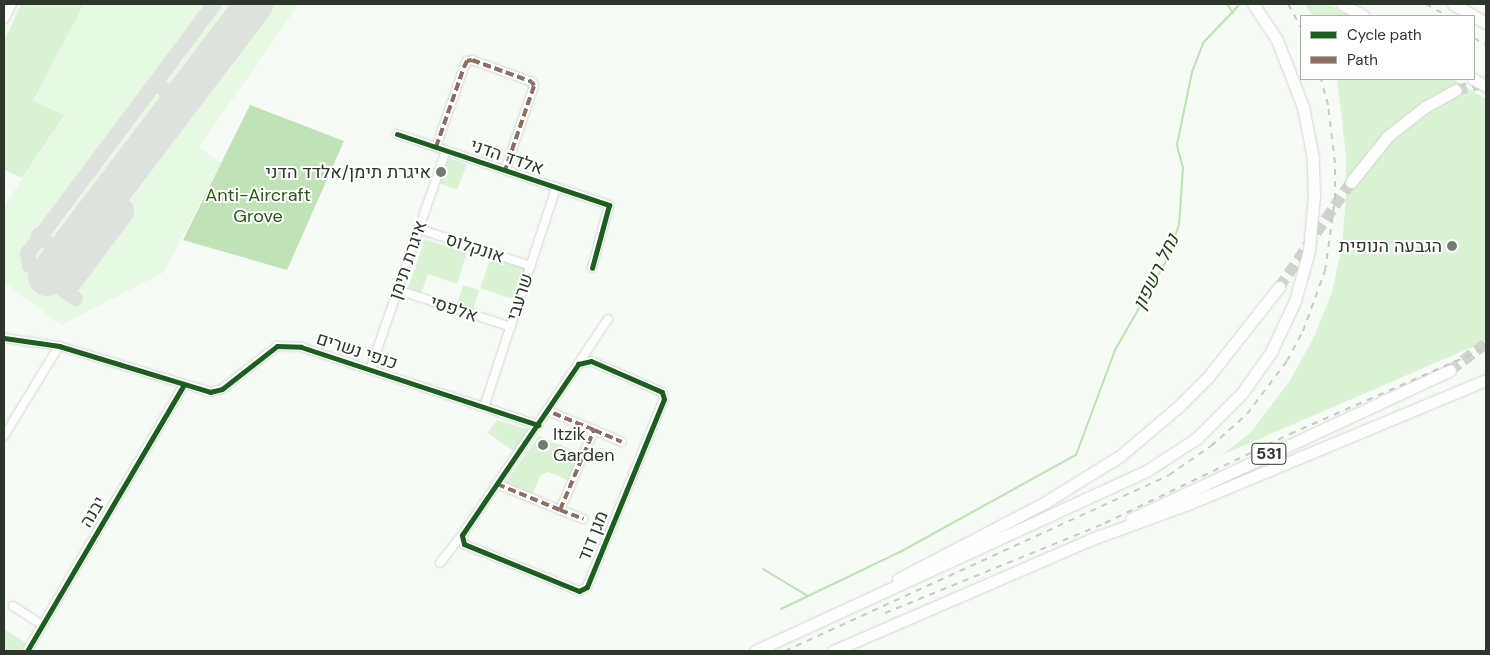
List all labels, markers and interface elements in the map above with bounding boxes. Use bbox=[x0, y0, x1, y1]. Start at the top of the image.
legend bbox=[1300, 15, 1475, 80]
text: Cycle path bbox=[1347, 25, 1422, 45]
text: Path bbox=[1347, 50, 1378, 70]
street label: אלדד הדני bbox=[467, 134, 547, 180]
place label: איגרת תימן/אלדד הדני bbox=[266, 161, 431, 183]
marker: איגרת תימן/אלדד הדני bbox=[435, 166, 447, 178]
park label: Anti-Aircraft Grove bbox=[205, 185, 311, 228]
street label: איגרת תימן bbox=[384, 218, 432, 302]
street label: אונקלוס bbox=[443, 228, 507, 268]
water label: נחל רשפון bbox=[1128, 231, 1184, 313]
place label: הגבעה הנופית bbox=[1339, 235, 1442, 257]
marker: הגבעה הנופית bbox=[1446, 240, 1458, 252]
street label: שרעבי bbox=[502, 271, 538, 323]
street label: אלפסי bbox=[427, 291, 481, 327]
street label: כנפי נשרים bbox=[314, 328, 400, 374]
place label: Itzik Garden bbox=[553, 424, 615, 466]
marker: Itzik Garden bbox=[537, 439, 549, 451]
road number: 531 bbox=[1250, 440, 1288, 468]
street label: יבנה bbox=[75, 493, 111, 531]
street label: מגן דוד bbox=[573, 508, 613, 564]

